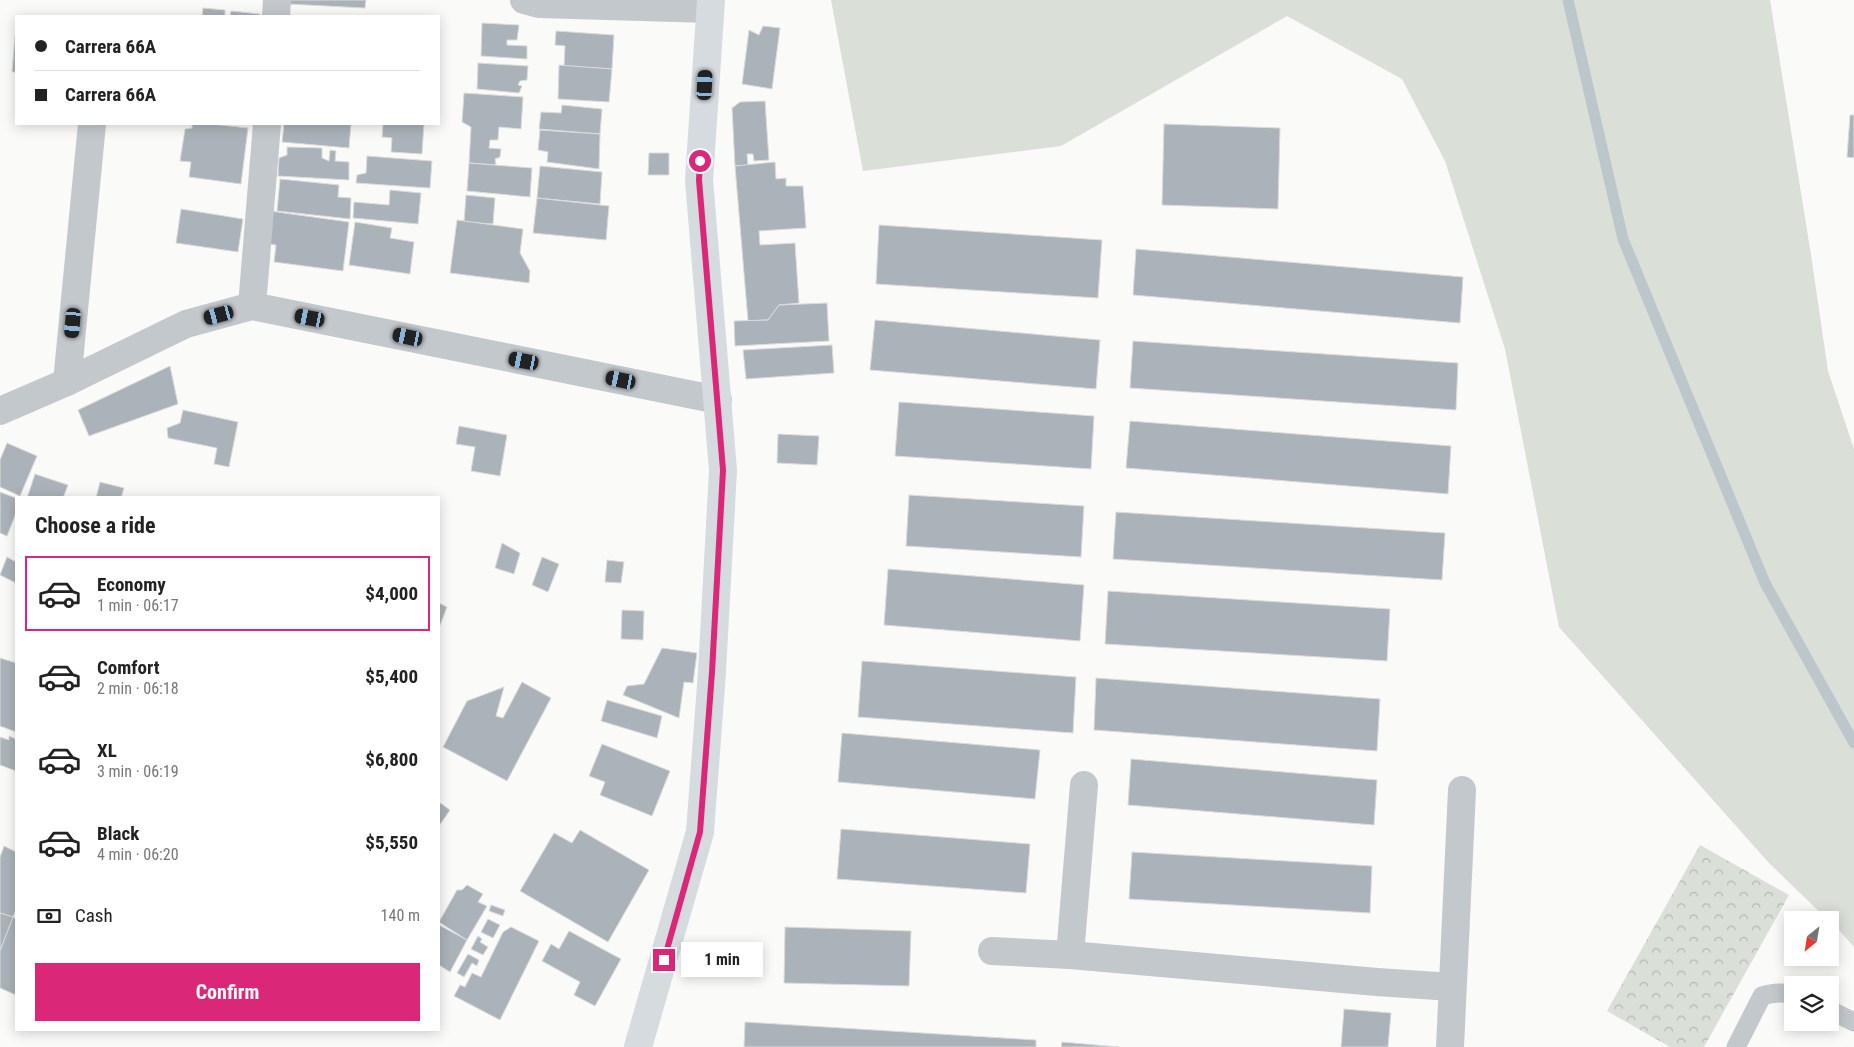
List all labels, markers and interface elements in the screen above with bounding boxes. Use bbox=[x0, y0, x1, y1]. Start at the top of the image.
text: Carrera 66A bbox=[65, 35, 156, 58]
car bbox=[696, 70, 713, 100]
text: Carrera 66A bbox=[65, 83, 156, 106]
route start bbox=[689, 150, 711, 172]
car bbox=[202, 304, 235, 326]
car bbox=[64, 307, 81, 339]
car bbox=[293, 308, 326, 328]
car bbox=[391, 327, 424, 347]
car bbox=[507, 351, 540, 371]
car bbox=[604, 370, 637, 390]
text: Choose a ride bbox=[35, 513, 156, 538]
icon: car bbox=[37, 571, 82, 616]
text: Economy bbox=[97, 573, 166, 596]
text: $4,000 bbox=[365, 582, 418, 605]
text: 1 min · 06:17 bbox=[97, 596, 179, 615]
icon: car bbox=[37, 654, 82, 699]
text: Comfort bbox=[97, 656, 160, 679]
text: $5,400 bbox=[365, 665, 418, 688]
text: 2 min · 06:18 bbox=[97, 679, 179, 698]
icon: car bbox=[37, 737, 82, 782]
text: XL bbox=[97, 739, 117, 762]
text: $6,800 bbox=[365, 748, 418, 771]
text: 3 min · 06:19 bbox=[97, 762, 179, 781]
icon: car bbox=[37, 820, 82, 865]
text: Black bbox=[97, 822, 139, 845]
text: $5,550 bbox=[365, 831, 418, 854]
text: 4 min · 06:20 bbox=[97, 845, 179, 864]
icon: cash bbox=[35, 902, 63, 930]
text: Cash bbox=[75, 904, 113, 927]
text: 140 m bbox=[381, 906, 420, 925]
north arrow bbox=[1784, 911, 1839, 966]
map controls bbox=[1784, 911, 1839, 1031]
callout: 1 min bbox=[682, 942, 764, 978]
route end bbox=[653, 949, 675, 971]
text: 1 min bbox=[704, 950, 740, 969]
button: Confirm bbox=[35, 963, 420, 1021]
button: layers bbox=[1784, 976, 1839, 1031]

